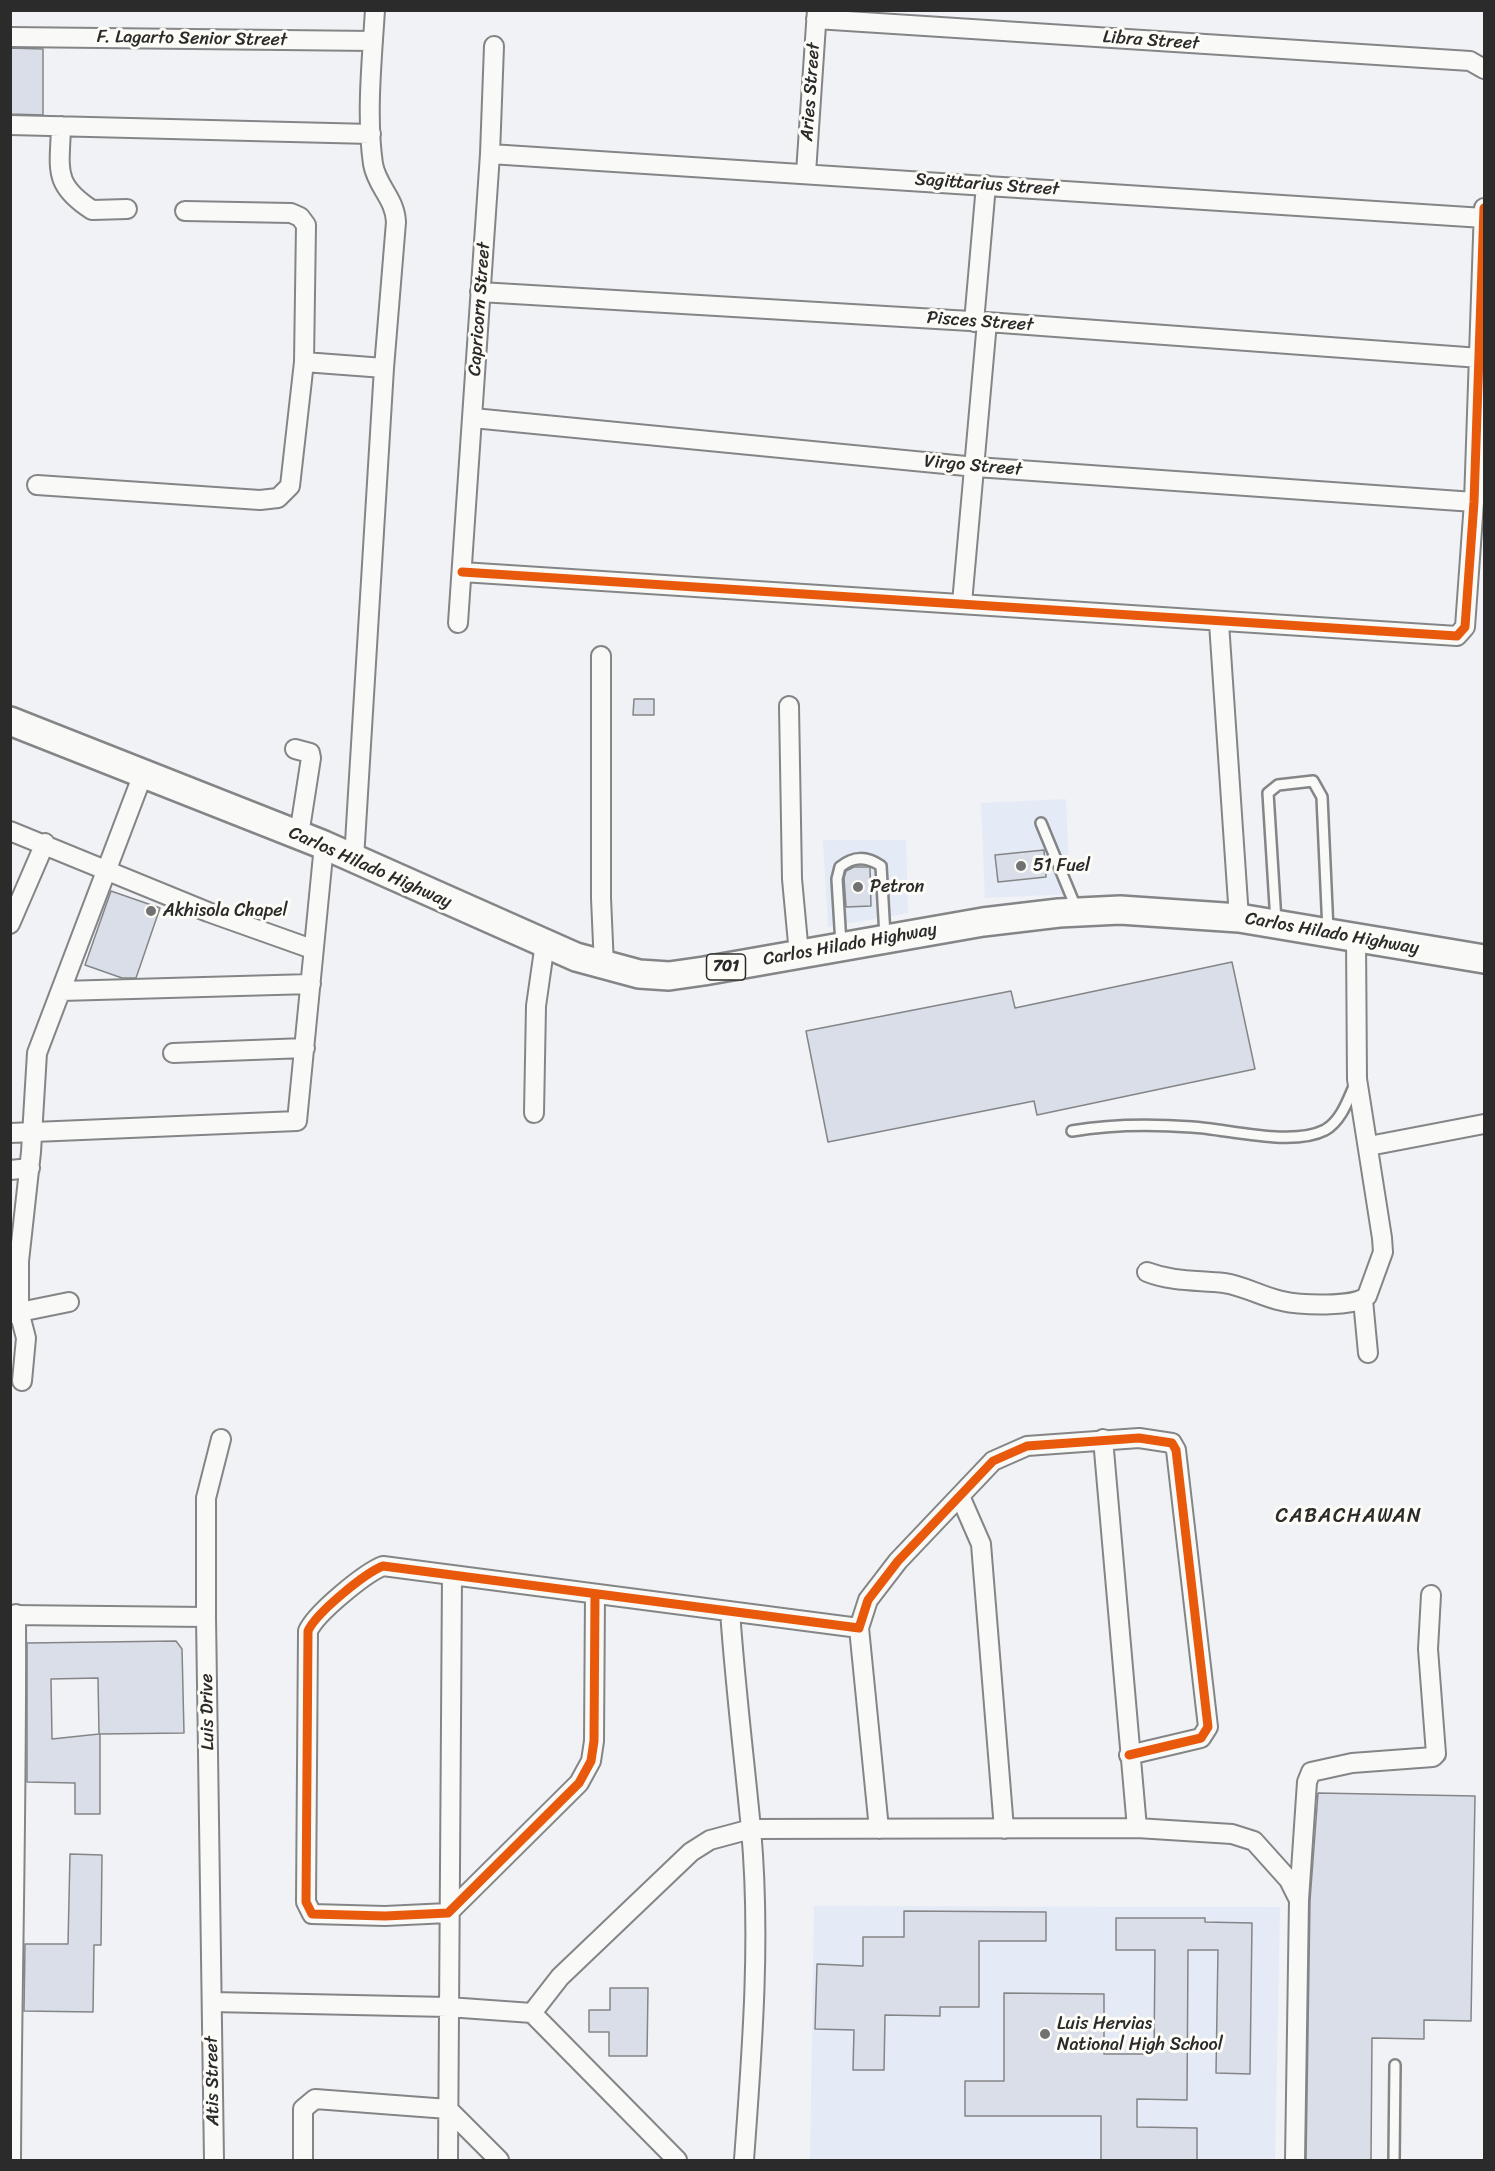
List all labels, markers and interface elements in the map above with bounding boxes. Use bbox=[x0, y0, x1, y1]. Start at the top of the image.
street label: F. Lagarto Senior Street bbox=[97, 27, 287, 51]
street label: Libra Street bbox=[1102, 27, 1200, 55]
street label: Aries Street bbox=[797, 42, 825, 142]
street label: Sagittarius Street bbox=[914, 169, 1060, 201]
street label: Capricorn Street bbox=[465, 241, 495, 377]
street label: Pisces Street bbox=[926, 308, 1034, 336]
street label: Virgo Street bbox=[923, 451, 1023, 481]
street label: Carlos Hilado Highway bbox=[285, 822, 455, 914]
place label: 51 Fuel bbox=[1033, 855, 1090, 877]
marker: 51 Fuel bbox=[1014, 859, 1028, 873]
place label: Petron bbox=[870, 876, 924, 898]
marker: Petron bbox=[851, 880, 865, 894]
place label: Akhisola Chapel bbox=[163, 900, 288, 922]
marker: Akhisola Chapel bbox=[144, 904, 158, 918]
street label: Carlos Hilado Highway bbox=[1243, 908, 1421, 960]
street label: Carlos Hilado Highway bbox=[761, 919, 939, 971]
road number: 701 bbox=[706, 954, 746, 980]
district label: CABACHAWAN bbox=[1275, 1505, 1423, 1529]
street label: Luis Drive bbox=[197, 1674, 219, 1750]
place label: Luis Hervias National High School bbox=[1057, 2013, 1223, 2056]
marker: Luis Hervias National High School bbox=[1038, 2027, 1052, 2041]
street label: Atis Street bbox=[201, 2036, 225, 2126]

